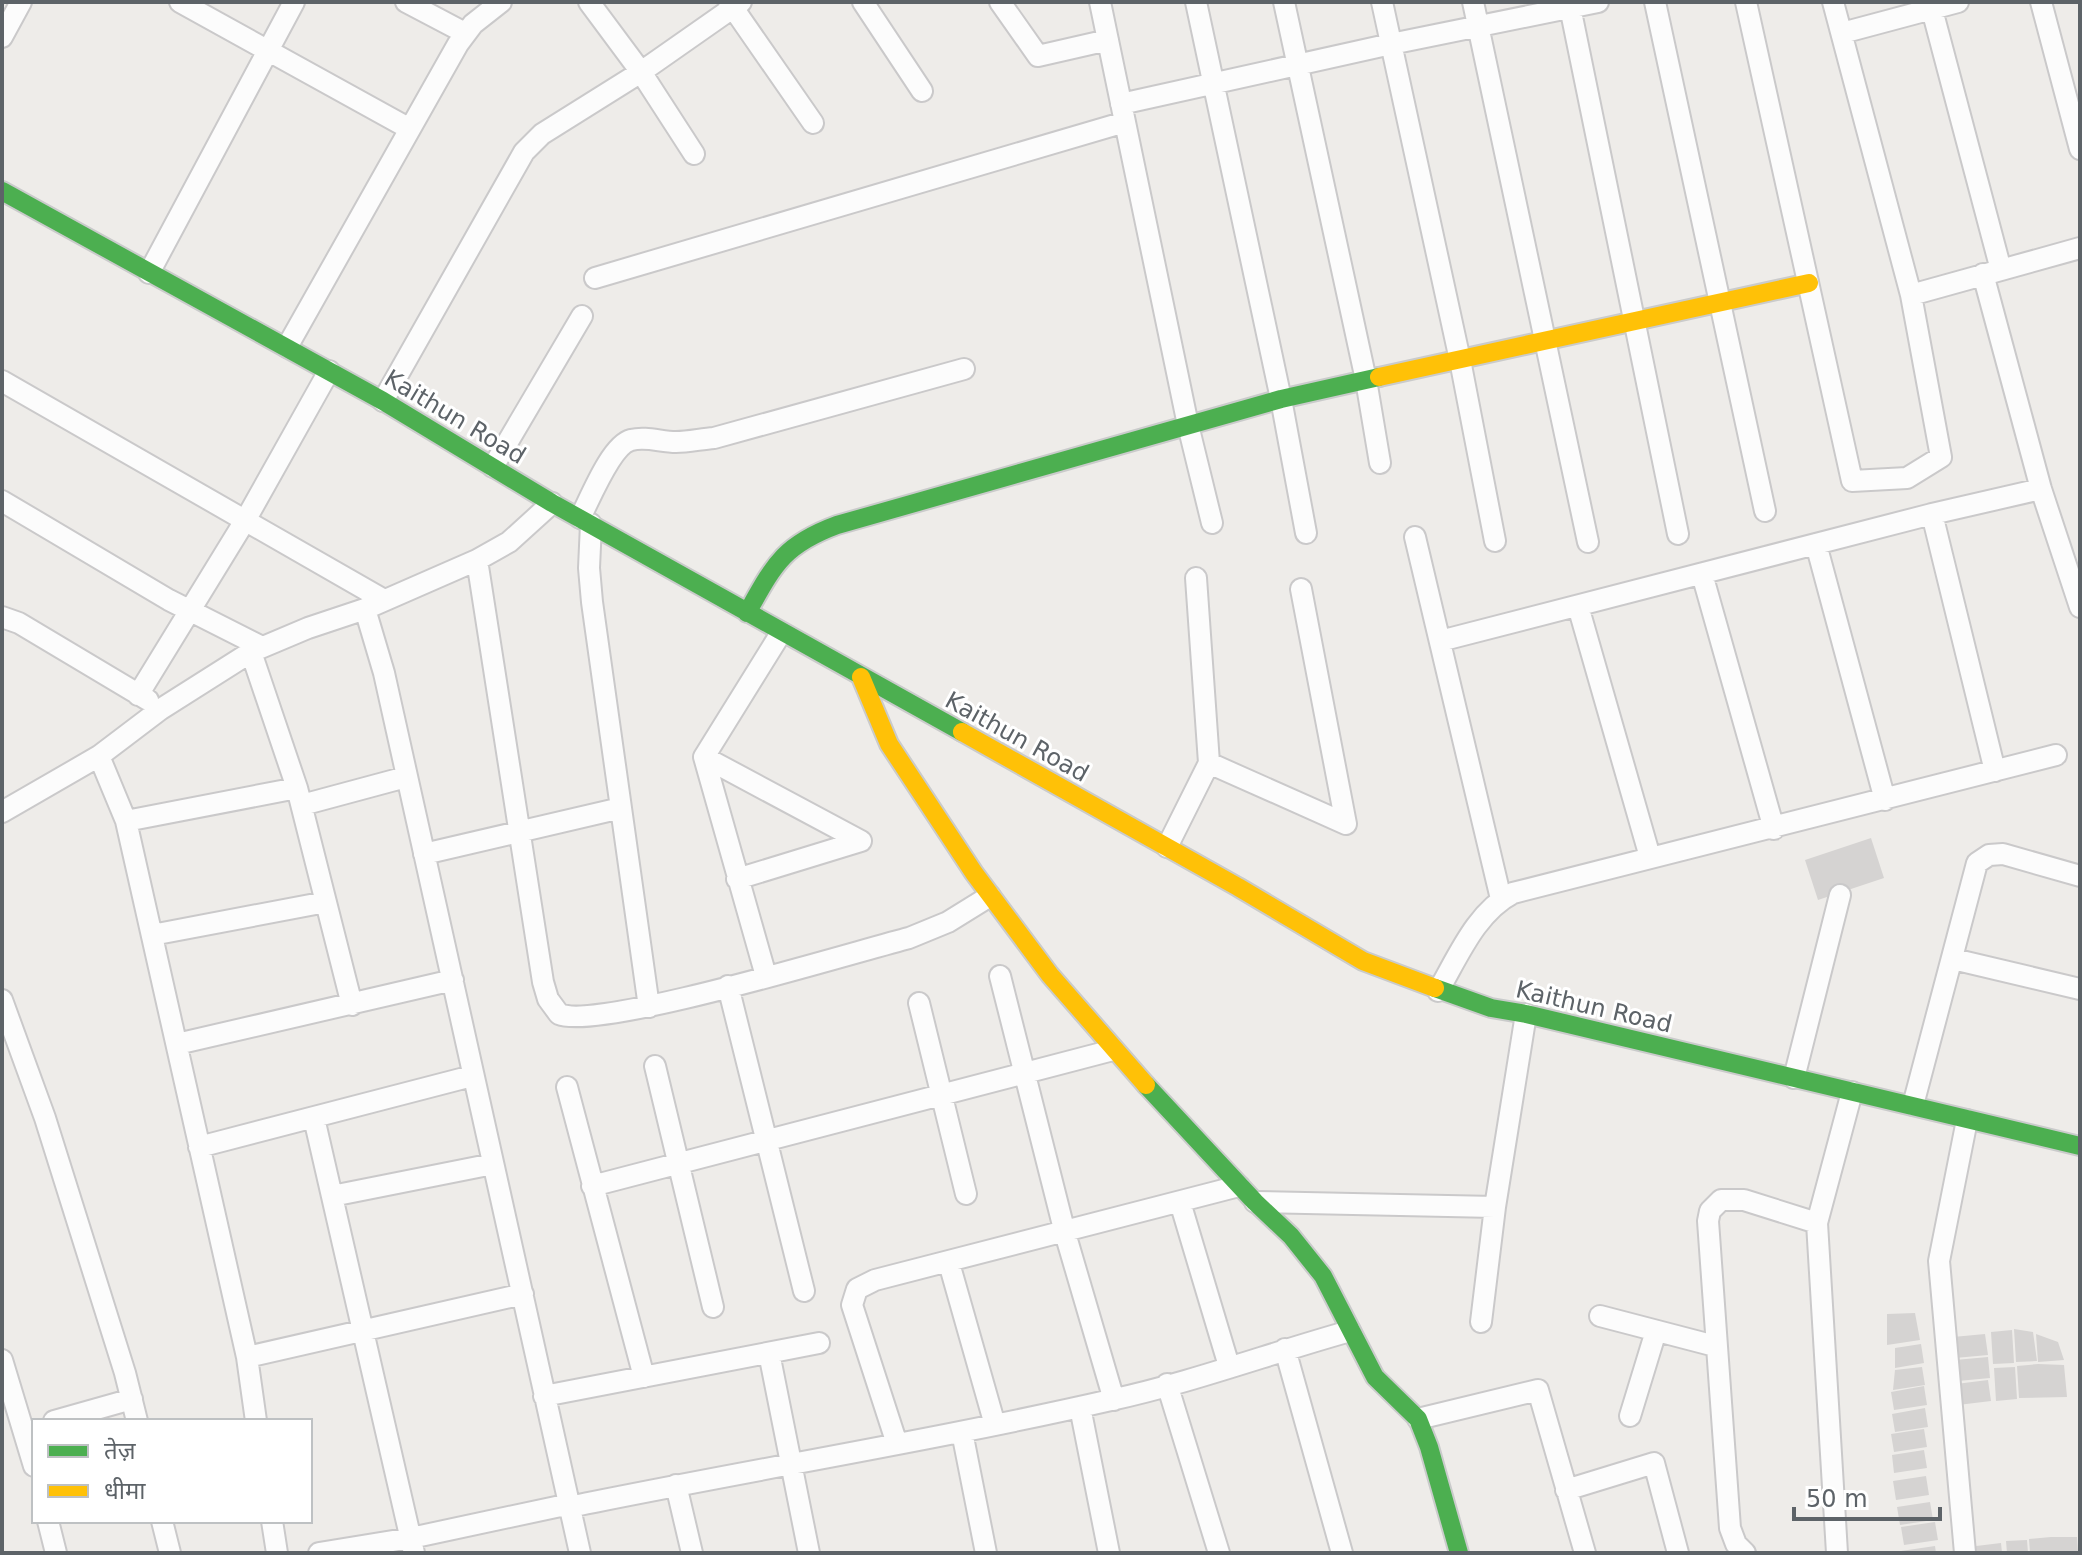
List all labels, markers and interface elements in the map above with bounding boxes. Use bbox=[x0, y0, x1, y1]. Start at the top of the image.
street label: Kaithun Road bbox=[379, 364, 531, 470]
street label: Kaithun Road bbox=[940, 686, 1094, 788]
street label: Kaithun Road bbox=[1513, 975, 1675, 1039]
legend bbox=[32, 1419, 312, 1523]
text: तेज़ bbox=[104, 1437, 137, 1465]
scale bar bbox=[1794, 1471, 1940, 1521]
text: धीमा bbox=[104, 1477, 146, 1505]
text: 50 m bbox=[1806, 1485, 1868, 1513]

